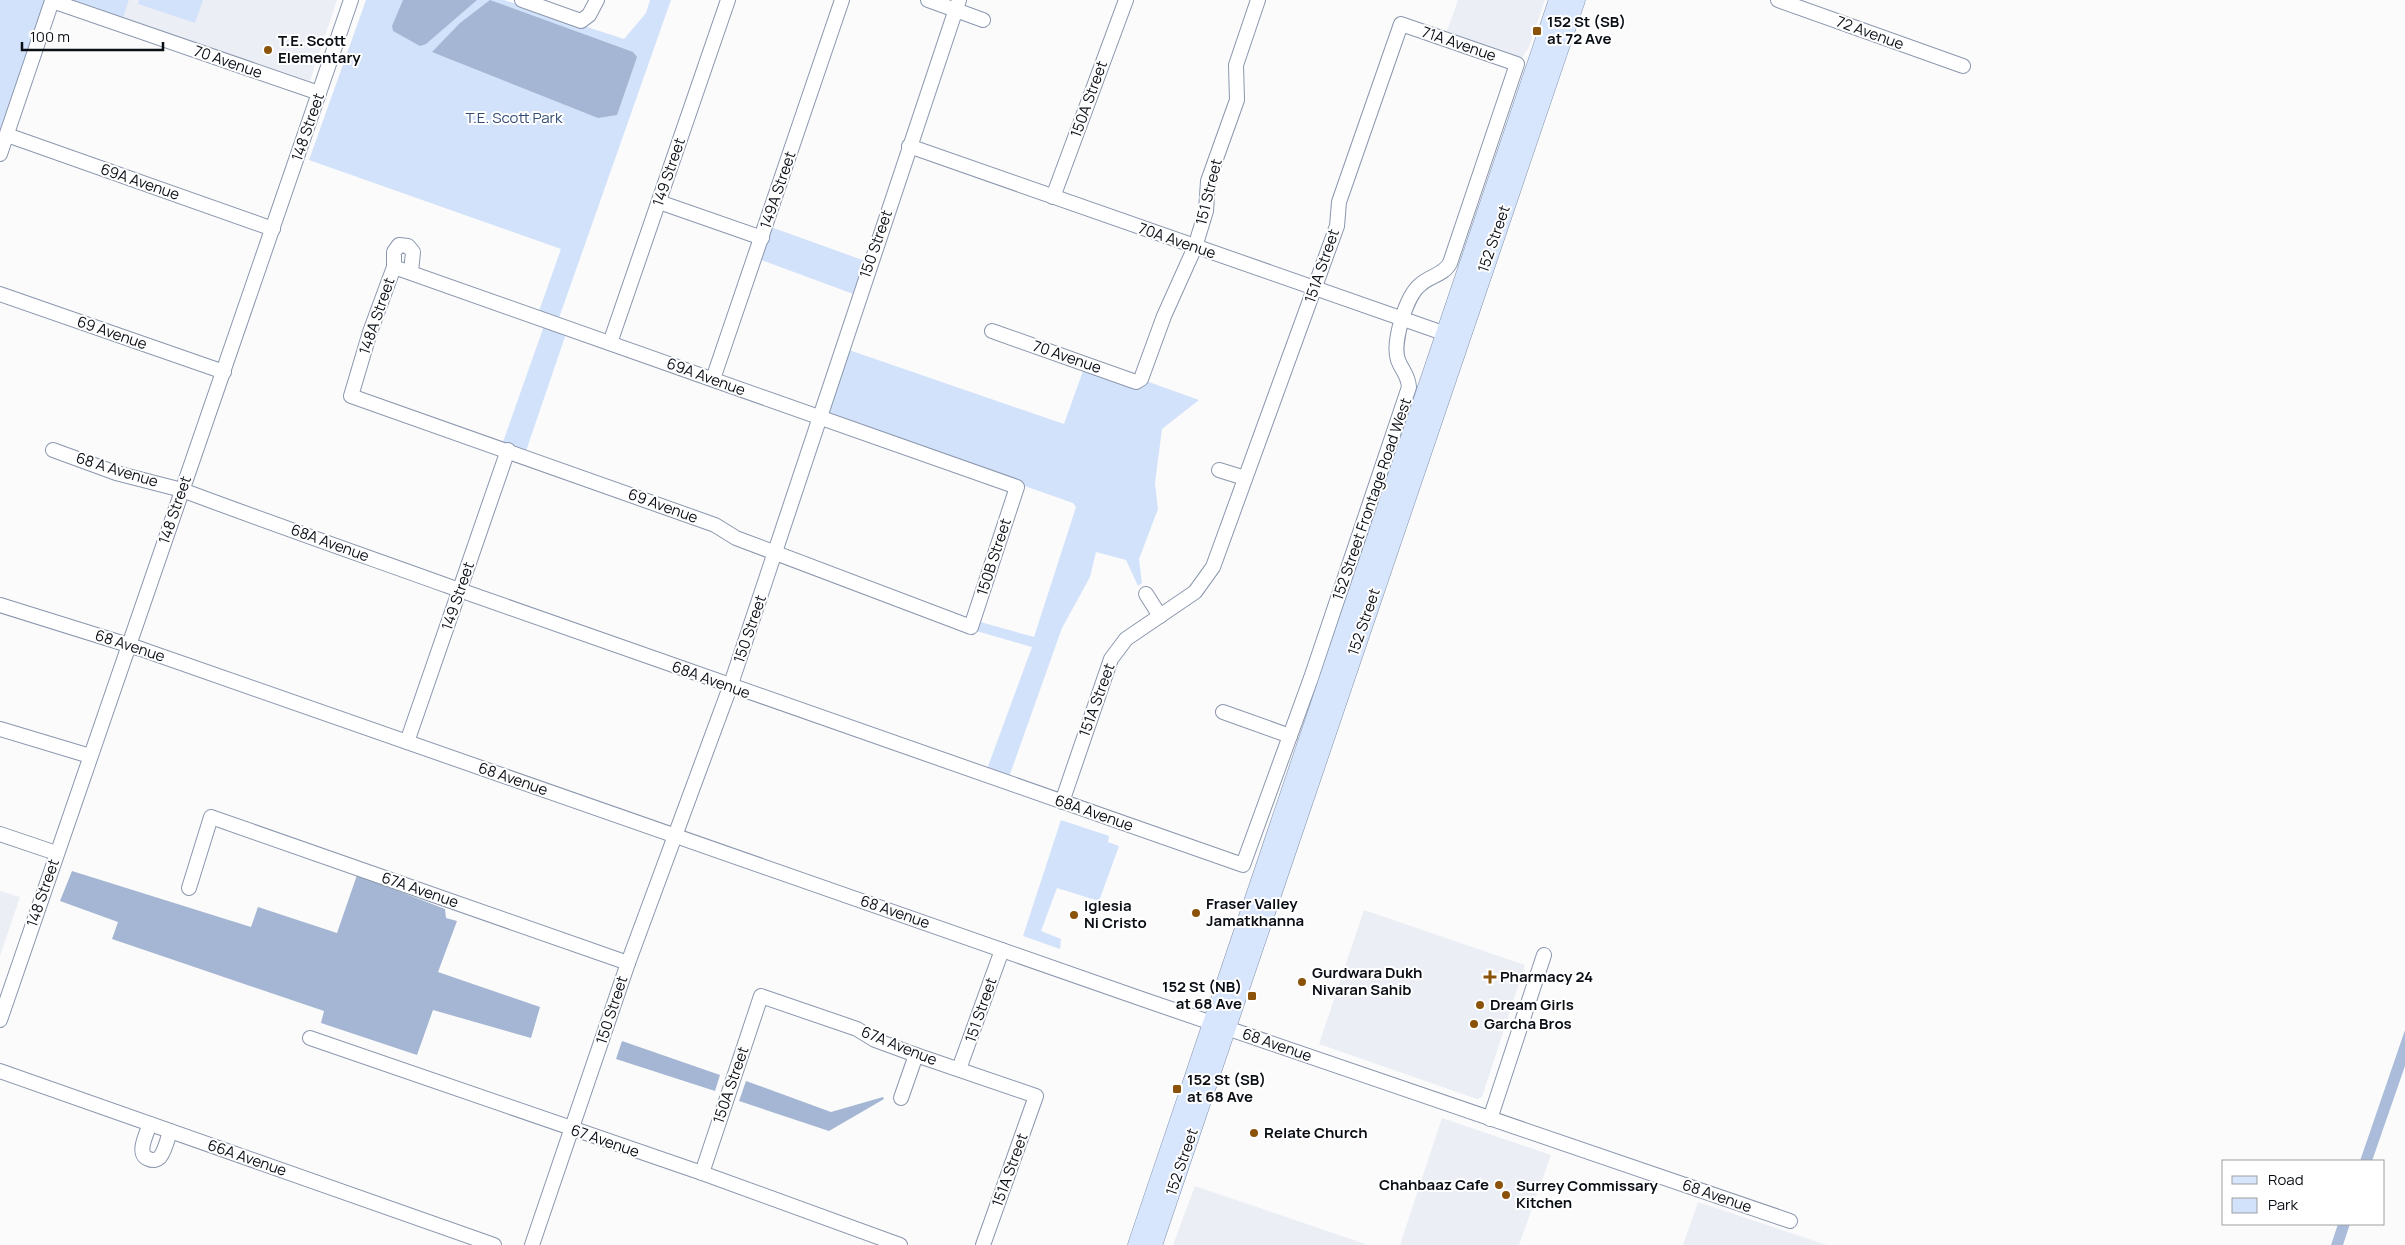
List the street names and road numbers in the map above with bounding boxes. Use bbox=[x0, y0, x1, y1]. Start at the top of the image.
street label: 72 Avenue bbox=[1833, 11, 1907, 55]
street label: 71A Avenue bbox=[1419, 21, 1499, 66]
street label: 70 Avenue bbox=[191, 40, 265, 83]
street label: 150A Street bbox=[1065, 58, 1112, 140]
street label: 148 Street bbox=[286, 90, 329, 164]
street label: 149 Street bbox=[647, 135, 690, 209]
street label: 149A Street bbox=[755, 148, 801, 231]
street label: 151 Street bbox=[1190, 157, 1227, 227]
street label: 69A Avenue bbox=[98, 158, 183, 205]
street label: 152 Street bbox=[1472, 202, 1515, 275]
street label: 150 Street bbox=[854, 207, 897, 281]
street label: 70A Avenue bbox=[1136, 217, 1219, 264]
street label: 151A Street bbox=[1299, 226, 1344, 306]
street label: 148A Street bbox=[354, 275, 399, 357]
street label: 69 Avenue bbox=[74, 311, 150, 354]
street label: 70 Avenue bbox=[1030, 335, 1104, 378]
street label: 69A Avenue bbox=[664, 353, 749, 401]
street label: 152 Street Frontage Road West bbox=[1327, 395, 1416, 603]
street label: 68 A Avenue bbox=[73, 447, 161, 492]
street label: 148 Street bbox=[153, 473, 196, 547]
street label: 69 Avenue bbox=[625, 483, 701, 528]
street label: 150B Street bbox=[971, 516, 1016, 598]
street label: 68A Avenue bbox=[288, 519, 372, 566]
street label: 149 Street bbox=[436, 559, 479, 633]
street label: 152 Street bbox=[1342, 585, 1385, 658]
street label: 150 Street bbox=[728, 592, 771, 666]
street label: 68 Avenue bbox=[92, 624, 168, 667]
street label: 68A Avenue bbox=[669, 656, 753, 703]
street label: 151A Street bbox=[1074, 660, 1120, 740]
street label: 68 Avenue bbox=[476, 757, 551, 800]
street label: 68A Avenue bbox=[1052, 789, 1137, 836]
street label: 148 Street bbox=[21, 856, 64, 930]
street label: 67A Avenue bbox=[379, 867, 462, 913]
street label: 68 Avenue bbox=[858, 890, 933, 933]
street label: 150 Street bbox=[591, 973, 632, 1047]
street label: 151 Street bbox=[960, 975, 1001, 1045]
street label: 67A Avenue bbox=[858, 1021, 940, 1070]
street label: 68 Avenue bbox=[1240, 1023, 1315, 1066]
street label: 150A Street bbox=[708, 1043, 754, 1126]
street label: 67 Avenue bbox=[568, 1119, 642, 1162]
street label: 152 Street bbox=[1160, 1125, 1203, 1198]
street label: 151A Street bbox=[987, 1130, 1033, 1210]
street label: 66A Avenue bbox=[205, 1134, 290, 1181]
street label: 68 Avenue bbox=[1680, 1174, 1755, 1217]

